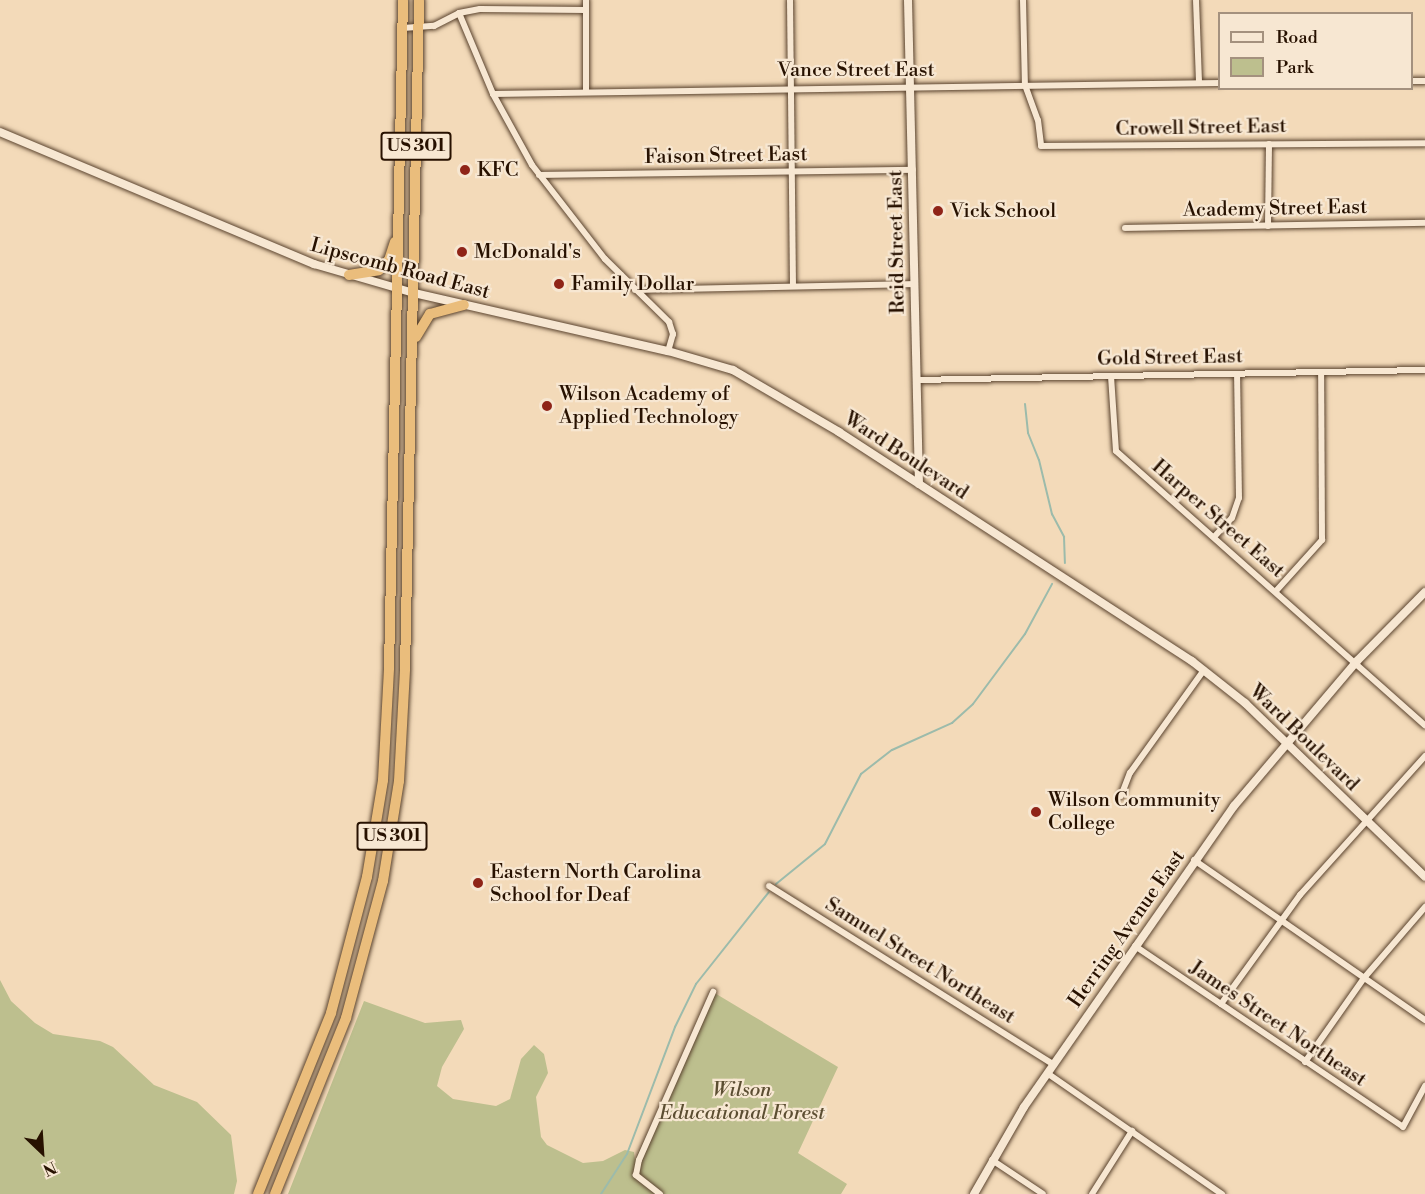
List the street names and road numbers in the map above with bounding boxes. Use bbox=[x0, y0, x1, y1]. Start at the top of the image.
street label: Vance Street East bbox=[777, 58, 935, 82]
street label: Crowell Street East bbox=[1115, 115, 1287, 141]
road number: US 301 bbox=[380, 131, 452, 161]
street label: Faison Street East bbox=[644, 143, 808, 169]
street label: Reid Street East bbox=[884, 170, 910, 314]
street label: Academy Street East bbox=[1183, 195, 1367, 223]
street label: Lipscomb Road East bbox=[308, 233, 492, 305]
street label: Gold Street East bbox=[1097, 345, 1243, 371]
street label: Ward Boulevard bbox=[839, 407, 973, 505]
street label: Harper Street East bbox=[1147, 455, 1289, 583]
street label: Ward Boulevard bbox=[1244, 680, 1364, 796]
road number: US 301 bbox=[356, 821, 428, 851]
street label: Herring Avenue East bbox=[1063, 845, 1191, 1013]
street label: Samuel Street Northeast bbox=[821, 893, 1019, 1029]
street label: James Street Northeast bbox=[1185, 956, 1371, 1092]

